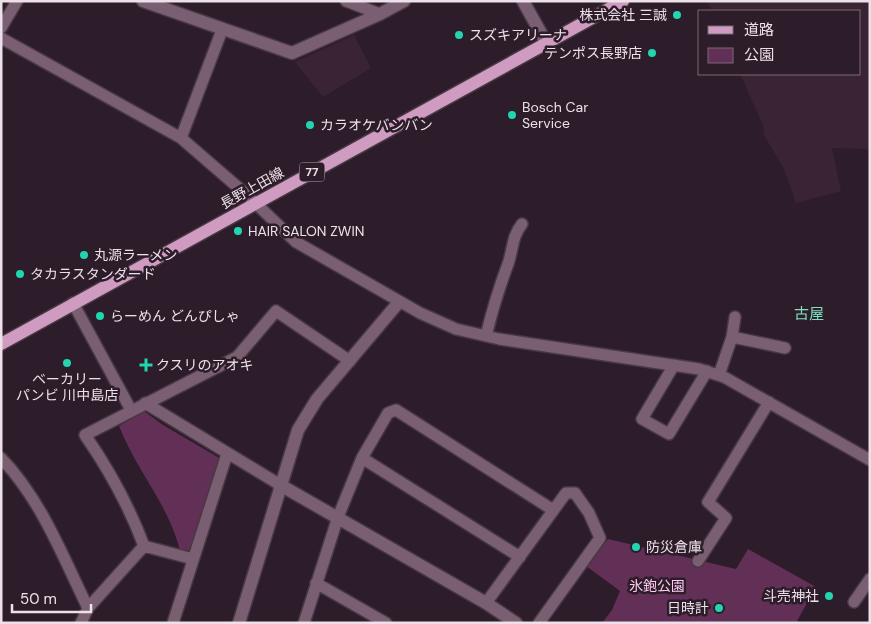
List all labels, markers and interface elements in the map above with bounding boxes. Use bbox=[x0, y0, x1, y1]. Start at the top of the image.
place label: 株式会社 三誠 bbox=[579, 6, 667, 24]
marker: 株式会社 三誠 bbox=[671, 9, 683, 21]
legend bbox=[698, 10, 861, 75]
text: 道路 bbox=[744, 20, 774, 40]
place label: スズキアリーナ bbox=[469, 26, 567, 44]
marker: スズキアリーナ bbox=[453, 29, 465, 41]
place label: テンポス長野店 bbox=[544, 44, 642, 62]
text: 公園 bbox=[744, 45, 774, 65]
marker: テンポス長野店 bbox=[646, 47, 658, 59]
place label: Bosch Car Service bbox=[522, 98, 588, 132]
marker: Bosch Car Service bbox=[506, 109, 518, 121]
place label: カラオケバンバン bbox=[320, 116, 433, 134]
marker: カラオケバンバン bbox=[304, 119, 316, 131]
road number: 77 bbox=[300, 162, 324, 182]
street label: 長野上田線 bbox=[217, 163, 287, 213]
place label: HAIR SALON ZWIN bbox=[248, 222, 364, 240]
marker: HAIR SALON ZWIN bbox=[232, 225, 244, 237]
place label: 丸源ラーメン bbox=[94, 246, 177, 264]
marker: 丸源ラーメン bbox=[78, 249, 90, 261]
place label: タカラスタンダード bbox=[30, 265, 156, 283]
marker: タカラスタンダード bbox=[14, 268, 26, 280]
district label: 古屋 bbox=[794, 304, 824, 324]
place label: らーめん どんぴしゃ bbox=[110, 307, 240, 325]
marker: らーめん どんぴしゃ bbox=[94, 310, 106, 322]
place label: クスリのアオキ bbox=[156, 356, 254, 374]
marker: ベーカリー パンビ 川中島店 bbox=[61, 357, 73, 369]
marker: クスリのアオキ bbox=[140, 359, 152, 371]
place label: ベーカリー パンビ 川中島店 bbox=[16, 370, 118, 404]
place label: 防災倉庫 bbox=[646, 538, 702, 556]
marker: 防災倉庫 bbox=[630, 541, 642, 553]
park label: 氷鉋公園 bbox=[629, 577, 685, 595]
scale bar bbox=[12, 582, 91, 614]
place label: 斗売神社 bbox=[763, 587, 819, 605]
text: 50 m bbox=[20, 589, 57, 609]
marker: 斗売神社 bbox=[823, 590, 835, 602]
place label: 日時計 bbox=[667, 599, 709, 617]
marker: 日時計 bbox=[713, 602, 725, 614]

